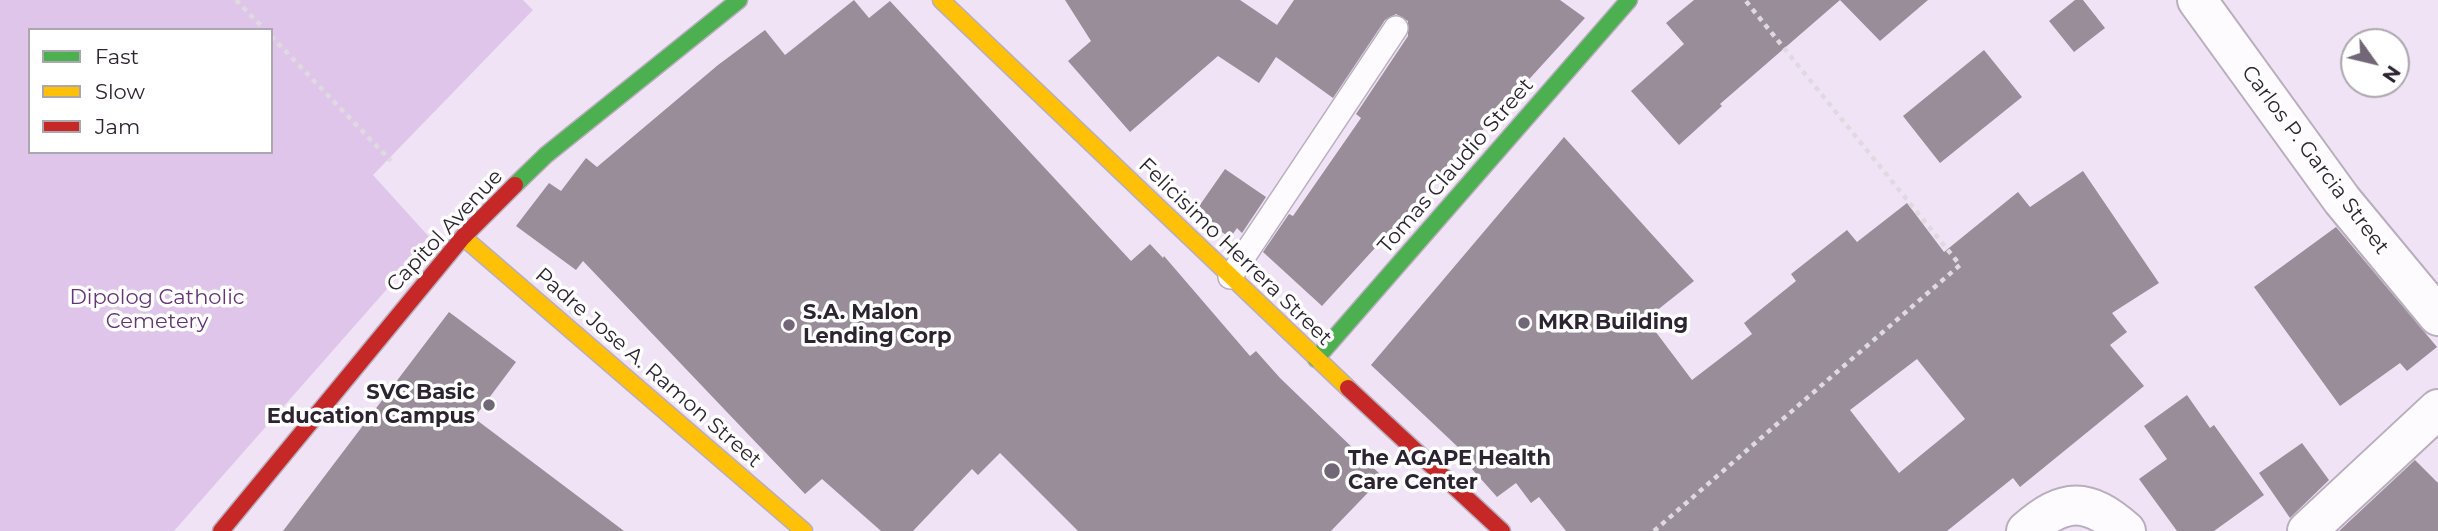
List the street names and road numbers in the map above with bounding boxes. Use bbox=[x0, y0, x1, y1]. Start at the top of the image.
street label: Carlos P. Garcia Street bbox=[2236, 61, 2394, 259]
street label: Tomas Claudio Street bbox=[1373, 73, 1539, 259]
street label: Felicisimo Herrera Street bbox=[1133, 153, 1337, 351]
street label: Capitol Avenue bbox=[382, 164, 508, 298]
street label: Padre Jose A. Ramon Street bbox=[530, 263, 766, 473]

